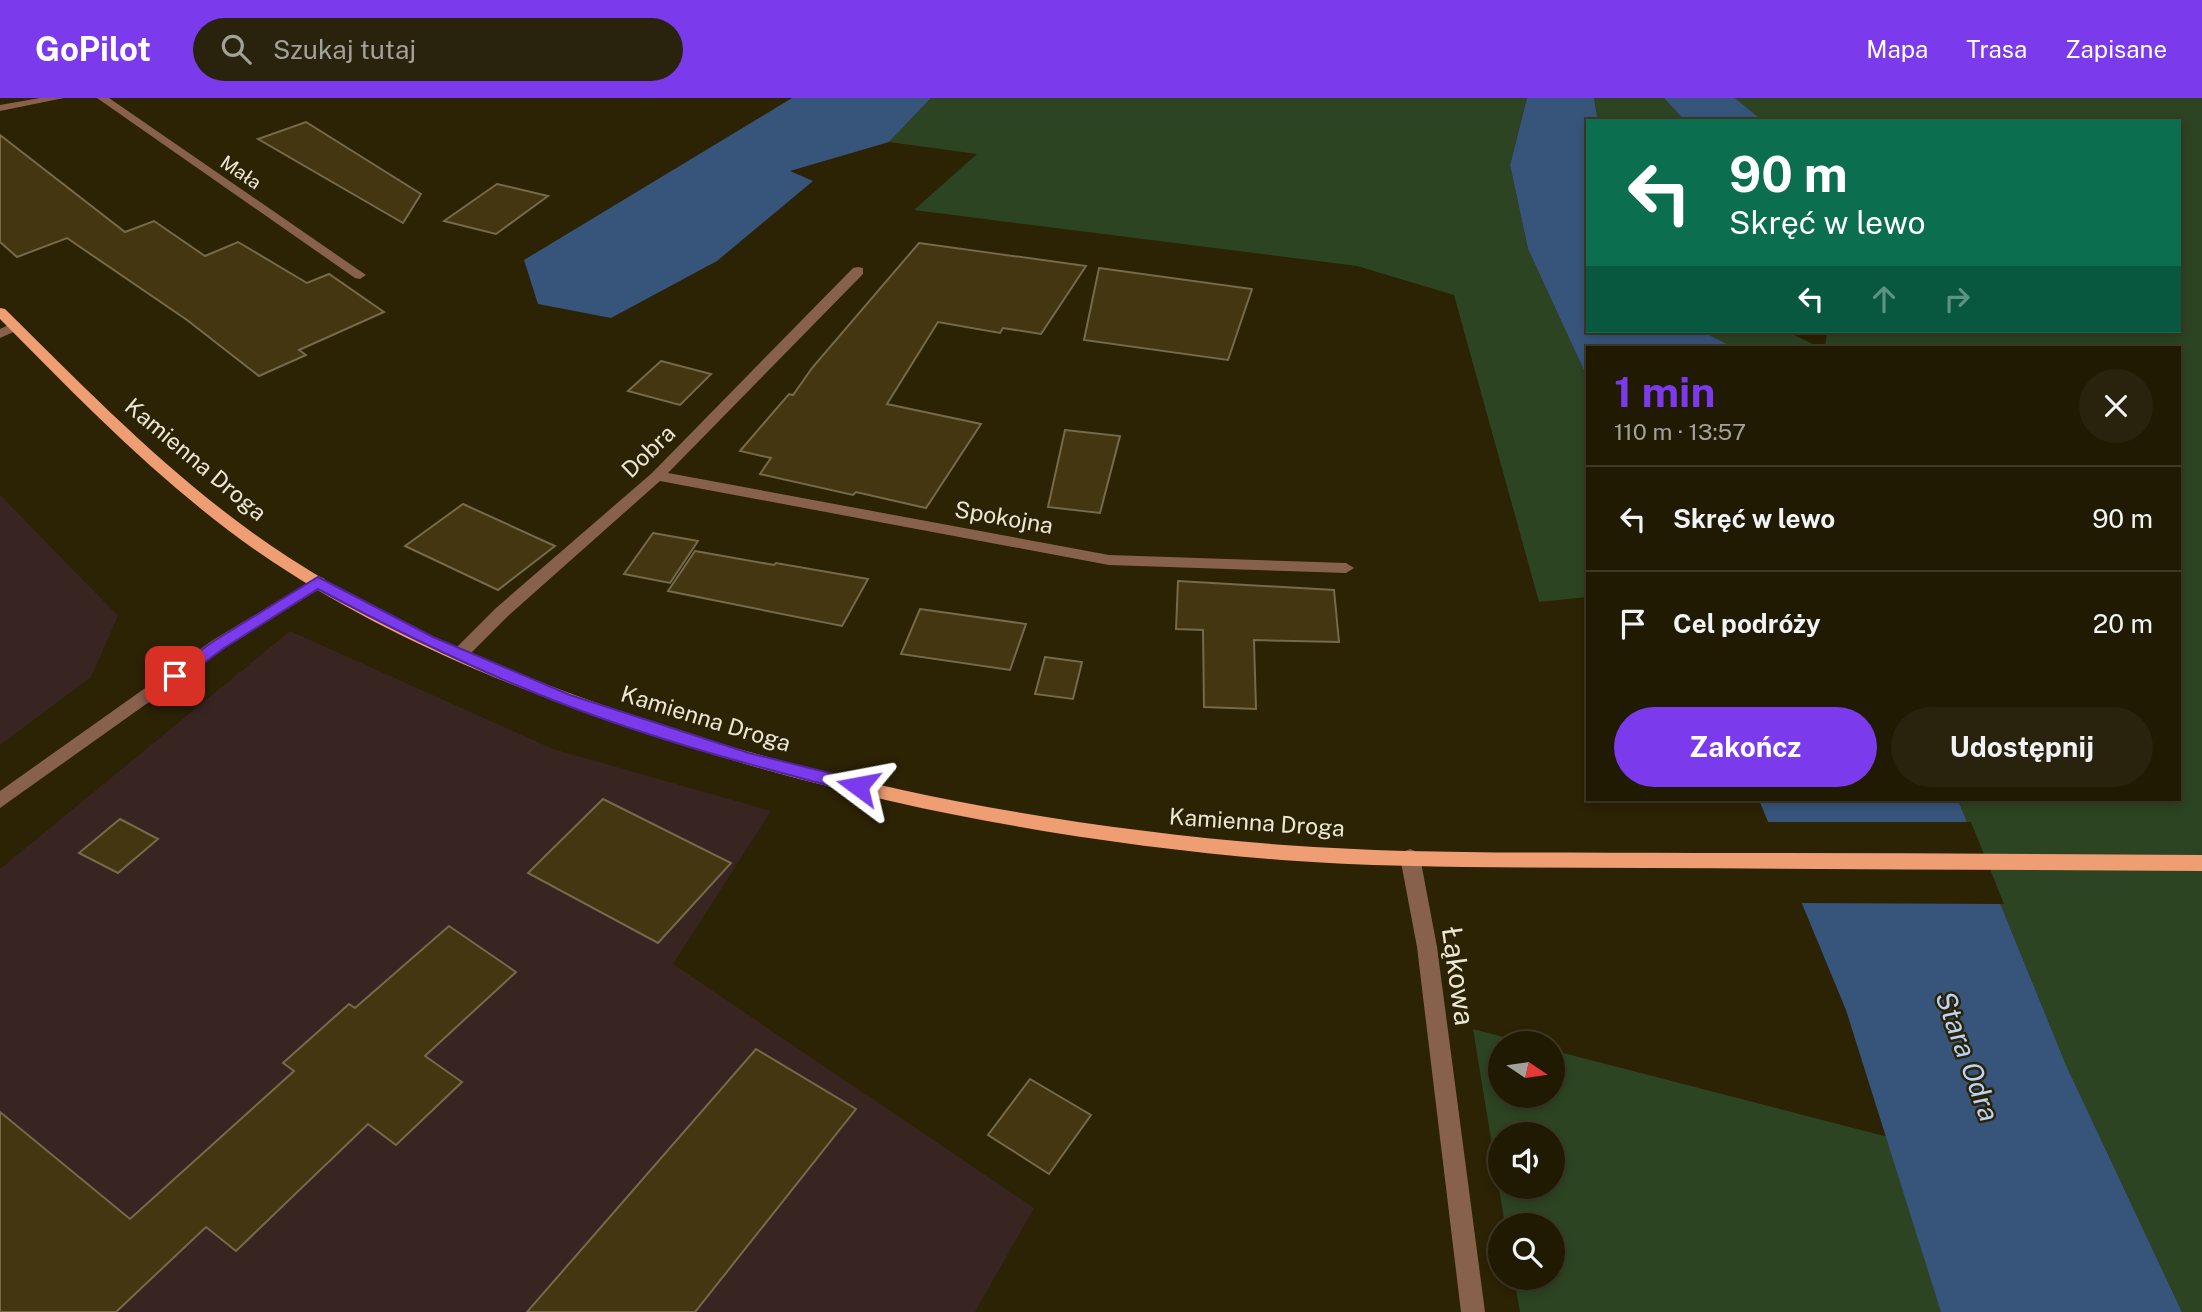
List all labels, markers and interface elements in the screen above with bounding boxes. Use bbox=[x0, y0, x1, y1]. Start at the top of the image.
search box bbox=[193, 18, 683, 81]
text: GoPilot bbox=[35, 30, 151, 68]
icon: search bbox=[217, 30, 255, 68]
text: Szukaj tutaj bbox=[273, 34, 416, 65]
text: Mapa bbox=[1866, 35, 1928, 63]
text: Trasa bbox=[1966, 35, 2027, 63]
text: Zapisane bbox=[2065, 35, 2167, 63]
text: 90 m bbox=[1729, 145, 1848, 203]
icon: left bbox=[1614, 147, 1705, 238]
street label: Mała bbox=[217, 151, 265, 193]
text: Skręć w lewo bbox=[1729, 204, 1926, 241]
icon: left bbox=[1792, 280, 1830, 318]
icon: ahead bbox=[1865, 280, 1903, 318]
icon: right bbox=[1938, 280, 1976, 318]
text: 1 min bbox=[1614, 367, 1715, 416]
button: close bbox=[2079, 369, 2153, 443]
street label: Kamienna Droga bbox=[120, 392, 272, 526]
text: 110 m · 13:57 bbox=[1614, 418, 1746, 445]
street label: Dobra bbox=[616, 419, 680, 483]
street label: Spokojna bbox=[953, 495, 1055, 539]
icon: left bbox=[1614, 500, 1652, 538]
text: Skręć w lewo bbox=[1673, 503, 1835, 534]
text: 90 m bbox=[2092, 503, 2153, 534]
icon: arrive bbox=[1614, 605, 1652, 643]
text: Cel podróży bbox=[1673, 608, 1821, 639]
text: 20 m bbox=[2093, 608, 2153, 639]
pin bbox=[145, 646, 205, 706]
icon: arrive bbox=[156, 657, 194, 695]
street label: Kamienna Droga bbox=[618, 679, 794, 757]
button: Zakończ bbox=[1614, 707, 1877, 787]
button: Udostępnij bbox=[1891, 707, 2153, 787]
position arrow bbox=[821, 749, 895, 823]
street label: Kamienna Droga bbox=[1168, 802, 1346, 842]
street label: Łąkowa bbox=[1436, 925, 1482, 1027]
water label: Stara Odra bbox=[1929, 987, 2007, 1125]
north arrow bbox=[1488, 1031, 1564, 1108]
map controls bbox=[1488, 1031, 1565, 1290]
button: sound bbox=[1488, 1122, 1565, 1199]
button: search bbox=[1488, 1213, 1565, 1290]

